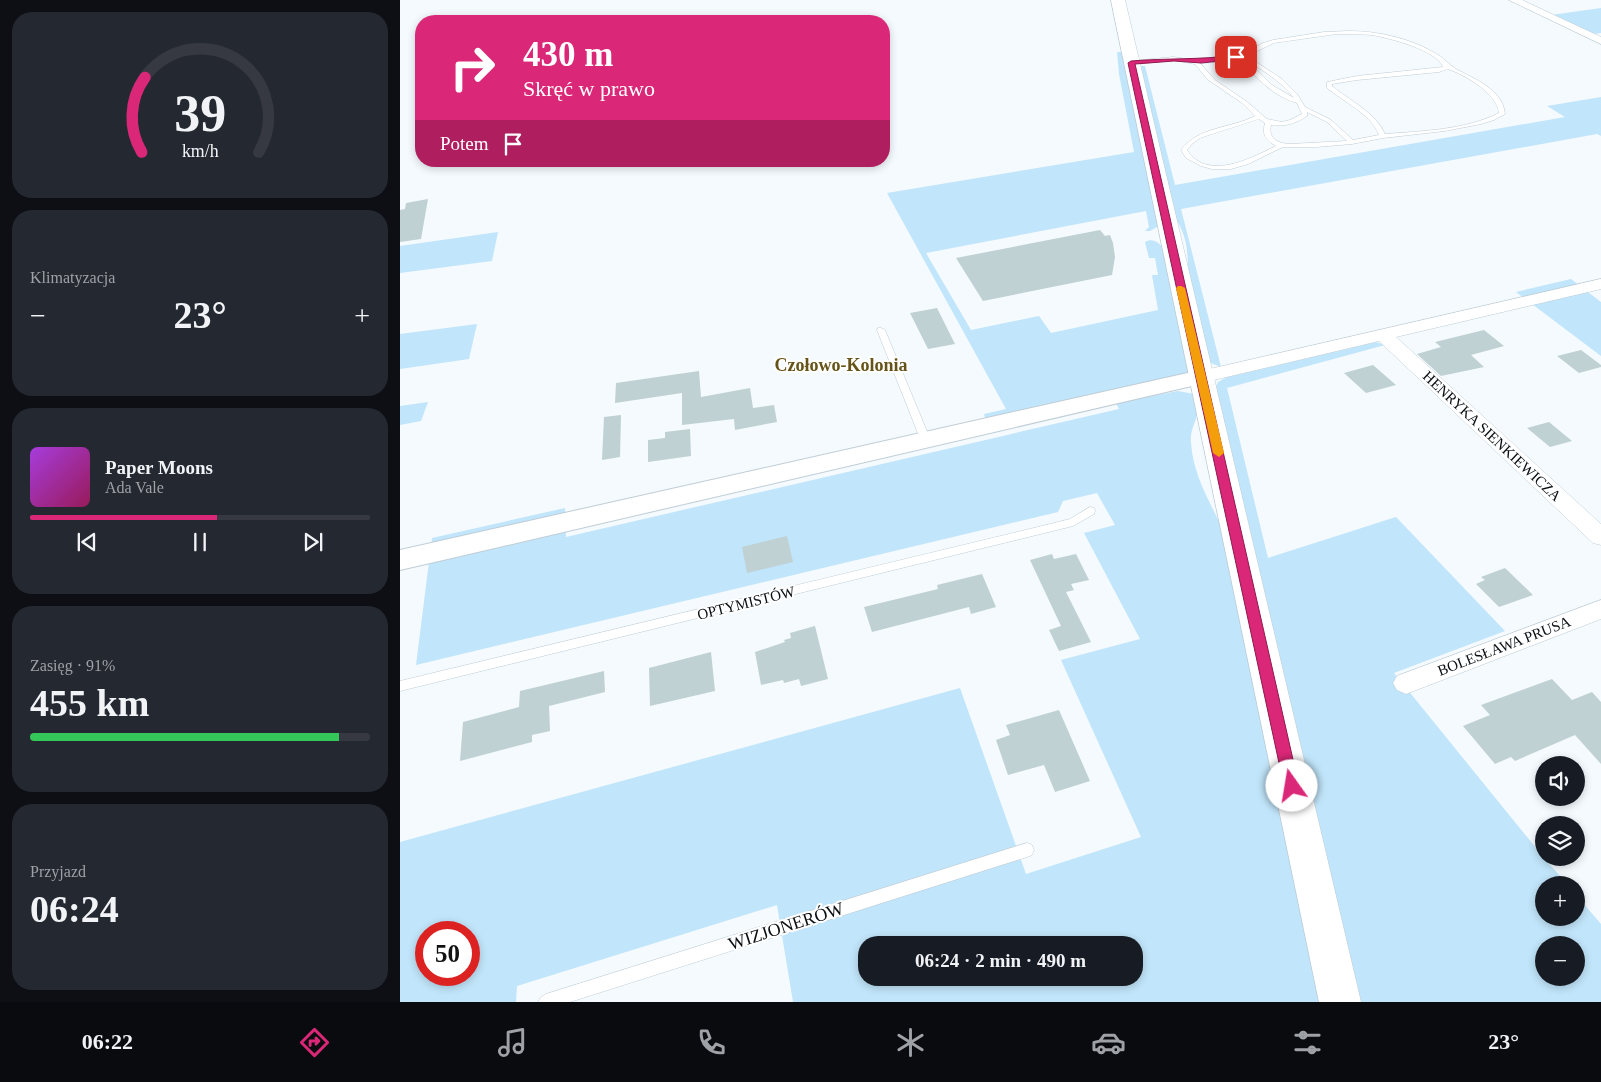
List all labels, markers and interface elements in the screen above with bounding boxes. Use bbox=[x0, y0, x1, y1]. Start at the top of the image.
icon: right bbox=[440, 35, 505, 100]
text: 430 m bbox=[523, 35, 613, 74]
pin bbox=[1215, 36, 1257, 78]
icon: arrive bbox=[1222, 43, 1250, 71]
text: Skręć w prawo bbox=[523, 76, 655, 101]
text: 39 bbox=[174, 85, 226, 142]
icon: arrive bbox=[499, 130, 527, 158]
text: Potem bbox=[440, 133, 489, 154]
text: km/h bbox=[182, 141, 218, 161]
text: Klimatyzacja bbox=[30, 269, 115, 286]
text: 23° bbox=[173, 294, 227, 336]
text: − bbox=[30, 300, 46, 331]
text: + bbox=[354, 300, 370, 331]
district label: Czołowo-Kolonia bbox=[775, 355, 908, 375]
street label: HENRYKA SIENKIEWICZA bbox=[1420, 368, 1564, 504]
text: Paper Moons bbox=[105, 457, 213, 478]
text: Ada Vale bbox=[105, 479, 164, 496]
icon: previous bbox=[73, 528, 101, 556]
icon: pause bbox=[186, 528, 214, 556]
icon: next bbox=[299, 528, 327, 556]
street label: OPTYMISTÓW bbox=[696, 583, 797, 623]
street label: BOLESŁAWA PRUSA bbox=[1435, 613, 1573, 679]
text: Zasięg · 91% bbox=[30, 657, 115, 674]
text: 455 km bbox=[30, 682, 149, 724]
map controls bbox=[1535, 756, 1585, 986]
button: sound bbox=[1535, 756, 1585, 806]
position arrow bbox=[1265, 759, 1317, 811]
button: layers bbox=[1535, 816, 1585, 866]
text: Przyjazd bbox=[30, 863, 86, 880]
button: + bbox=[1535, 876, 1585, 926]
text: 06:24 bbox=[30, 888, 119, 930]
street label: WIZJONERÓW bbox=[726, 897, 846, 954]
speed limit sign: 50 bbox=[415, 921, 480, 986]
button: − bbox=[1535, 936, 1585, 986]
text: 06:24 · 2 min · 490 m bbox=[915, 950, 1086, 971]
icon: directions bbox=[297, 1025, 332, 1060]
icon: music bbox=[495, 1025, 530, 1060]
icon: phone bbox=[694, 1025, 729, 1060]
icon: climate bbox=[893, 1025, 928, 1060]
icon: car bbox=[1091, 1025, 1126, 1060]
icon: filters bbox=[1290, 1025, 1325, 1060]
text: 06:22 bbox=[82, 1029, 133, 1054]
text: 23° bbox=[1488, 1029, 1519, 1054]

